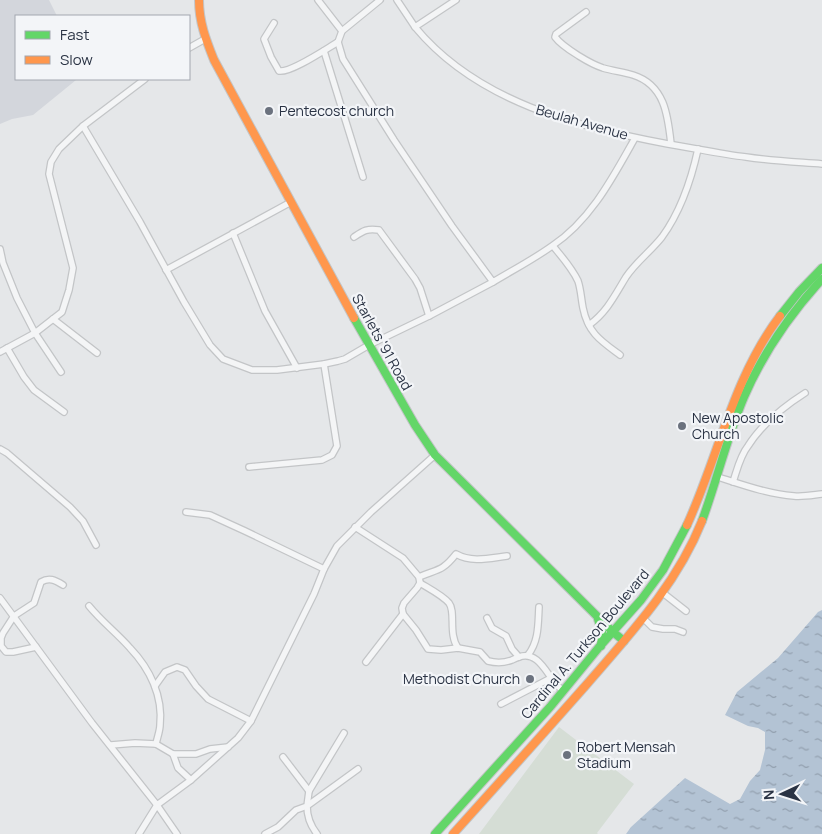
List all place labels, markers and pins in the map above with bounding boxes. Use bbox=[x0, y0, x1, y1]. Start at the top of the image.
place label: Pentecost church bbox=[279, 101, 394, 120]
marker: Pentecost church bbox=[263, 105, 275, 117]
place label: New Apostolic Church bbox=[692, 408, 784, 443]
marker: New Apostolic Church bbox=[676, 420, 688, 432]
place label: Methodist Church bbox=[403, 669, 520, 688]
marker: Methodist Church bbox=[524, 673, 536, 685]
place label: Robert Mensah Stadium bbox=[577, 737, 676, 772]
marker: Robert Mensah Stadium bbox=[561, 749, 573, 761]

